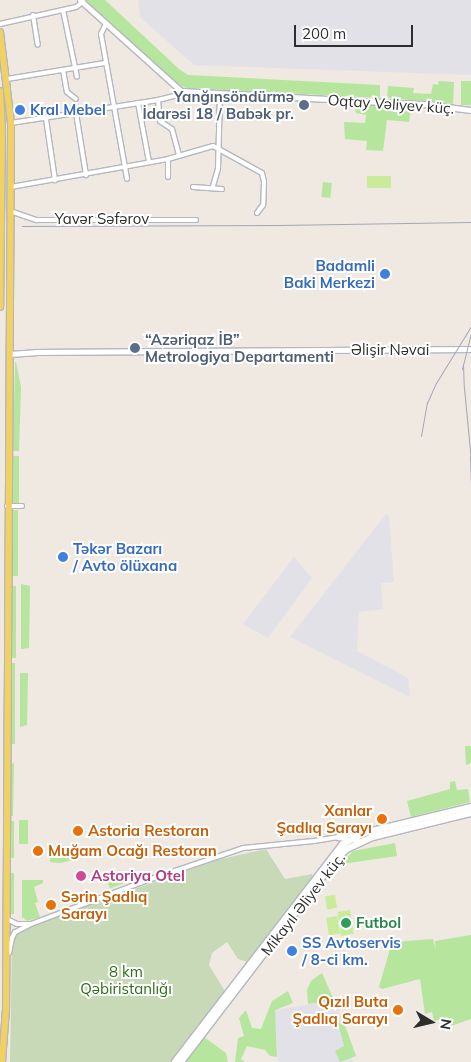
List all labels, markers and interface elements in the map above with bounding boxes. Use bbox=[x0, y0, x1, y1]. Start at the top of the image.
scale bar bbox=[296, 15, 415, 47]
text: 200 m bbox=[302, 24, 346, 43]
place label: Yanğınsöndürmə İdarəsi 18 / Babək pr. bbox=[143, 87, 294, 122]
street label: Oqtay Vəliyev küç. bbox=[327, 91, 455, 117]
marker: Yanğınsöndürmə İdarəsi 18 / Babək pr. bbox=[298, 99, 310, 111]
place label: Kral Mebel bbox=[30, 101, 106, 119]
marker: Kral Mebel bbox=[14, 104, 26, 116]
street label: Yavər Səfərov bbox=[55, 210, 149, 228]
place label: Badamli Baki Merkezi bbox=[284, 256, 375, 291]
marker: Badamli Baki Merkezi bbox=[379, 268, 391, 280]
place label: “Azəriqaz İB” Metrologiya Departamenti bbox=[145, 330, 334, 365]
street label: Əlişir Nəvai bbox=[351, 341, 429, 359]
marker: “Azəriqaz İB” Metrologiya Departamenti bbox=[129, 342, 141, 354]
place label: Təkər Bazarı / Avto ölüxana bbox=[73, 539, 177, 574]
marker: Təkər Bazarı / Avto ölüxana bbox=[57, 551, 69, 563]
place label: Xanlar Şadlıq Sarayı bbox=[276, 801, 372, 836]
marker: Xanlar Şadlıq Sarayı bbox=[376, 813, 388, 825]
place label: Astoria Restoran bbox=[88, 822, 209, 840]
marker: Astoria Restoran bbox=[72, 825, 84, 837]
place label: Muğam Ocağı Restoran bbox=[48, 842, 217, 860]
marker: Muğam Ocağı Restoran bbox=[32, 845, 44, 857]
street label: Mikayıl Əliyev küç. bbox=[257, 849, 349, 959]
place label: Astoriya Otel bbox=[91, 867, 185, 885]
marker: Astoriya Otel bbox=[75, 870, 87, 882]
place label: Sərin Şadlıq Sarayı bbox=[61, 887, 147, 922]
marker: Sərin Şadlıq Sarayı bbox=[45, 899, 57, 911]
place label: Futbol bbox=[356, 914, 401, 932]
marker: Futbol bbox=[340, 917, 352, 929]
place label: SS Avtoservis / 8-ci km. bbox=[302, 933, 401, 968]
marker: SS Avtoservis / 8-ci km. bbox=[286, 945, 298, 957]
park label: 8 km Qəbiristanlığı bbox=[80, 962, 172, 997]
place label: Qızıl Buta Şadlıq Sarayı bbox=[292, 992, 388, 1027]
north arrow bbox=[406, 997, 456, 1047]
marker: Qızıl Buta Şadlıq Sarayı bbox=[392, 1004, 404, 1016]
text: N bbox=[436, 1018, 456, 1031]

